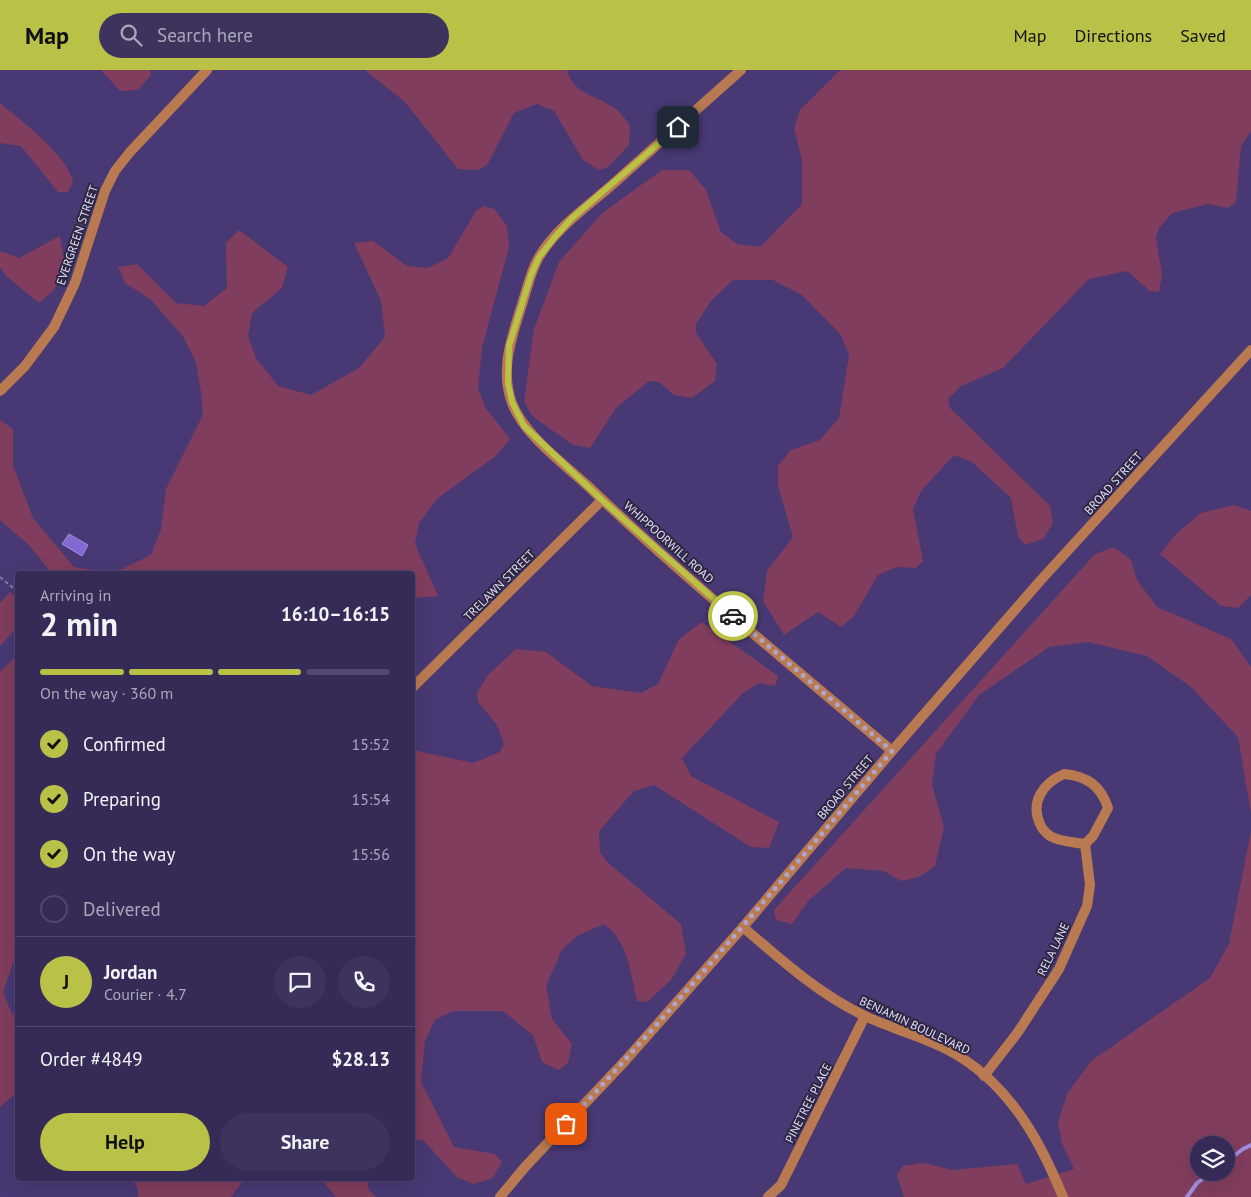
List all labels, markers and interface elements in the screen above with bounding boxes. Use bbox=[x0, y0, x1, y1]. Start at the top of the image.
search box bbox=[99, 13, 449, 58]
text: Map bbox=[25, 20, 69, 51]
icon: search bbox=[117, 21, 145, 49]
text: Search here bbox=[157, 23, 253, 47]
text: Map bbox=[1014, 24, 1046, 47]
text: Directions bbox=[1074, 24, 1152, 47]
text: Saved bbox=[1180, 24, 1226, 47]
pin bbox=[657, 106, 699, 148]
icon: home bbox=[664, 113, 692, 141]
street label: EVERGREEN STREET bbox=[53, 183, 101, 287]
street label: BROAD STREET bbox=[1081, 448, 1145, 517]
street label: WHIPPOORWILL ROAD bbox=[621, 498, 717, 586]
street label: TRELAWN STREET bbox=[460, 546, 538, 624]
text: Arriving in bbox=[40, 585, 111, 605]
courier bbox=[708, 591, 758, 641]
text: 16:10–16:15 bbox=[281, 602, 390, 626]
icon: car bbox=[719, 602, 747, 630]
text: 2 min bbox=[40, 603, 118, 645]
text: On the way · 360 m bbox=[40, 683, 173, 703]
icon: check bbox=[40, 730, 68, 758]
text: Confirmed bbox=[83, 732, 166, 756]
text: 15:52 bbox=[352, 734, 390, 754]
street label: BROAD STREET bbox=[814, 752, 876, 822]
icon: check bbox=[40, 785, 68, 813]
text: Preparing bbox=[83, 787, 161, 811]
text: 15:54 bbox=[352, 789, 390, 809]
icon: check bbox=[40, 840, 68, 868]
text: On the way bbox=[83, 842, 175, 866]
text: 15:56 bbox=[352, 844, 390, 864]
text: Delivered bbox=[83, 897, 161, 921]
street label: RELA LANE bbox=[1034, 920, 1072, 978]
button: chat bbox=[274, 956, 326, 1008]
button: phone bbox=[338, 956, 390, 1008]
text: Jordan bbox=[104, 960, 157, 984]
text: J bbox=[63, 970, 69, 994]
text: Courier · 4.7 bbox=[104, 984, 187, 1004]
street label: BENJAMIN BOULEVARD bbox=[857, 993, 973, 1057]
text: Order #4849 bbox=[40, 1047, 143, 1071]
text: $28.13 bbox=[331, 1047, 390, 1071]
street label: PINETREE PLACE bbox=[781, 1061, 835, 1145]
pin bbox=[545, 1103, 587, 1145]
icon: bag bbox=[552, 1110, 580, 1138]
button: Help bbox=[40, 1113, 210, 1171]
button: Share bbox=[220, 1113, 390, 1171]
map controls bbox=[1190, 1136, 1235, 1181]
button: layers bbox=[1190, 1136, 1235, 1181]

